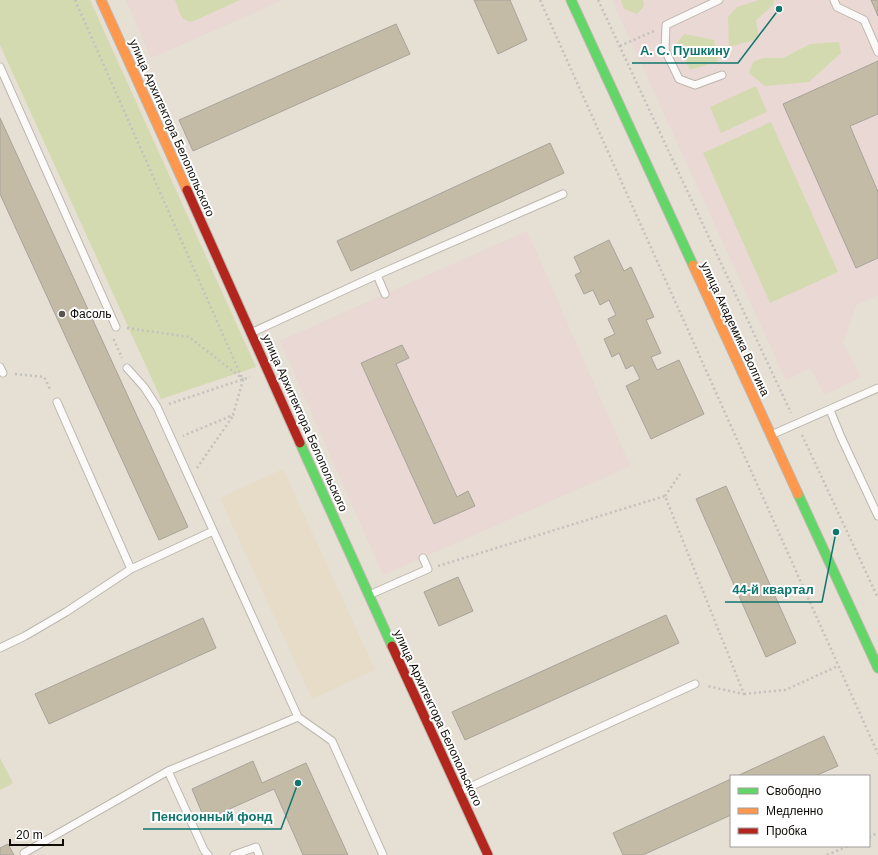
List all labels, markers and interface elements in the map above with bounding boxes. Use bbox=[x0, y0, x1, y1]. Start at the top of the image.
street label: улица Архитектора Белопольского bbox=[126, 37, 218, 219]
callout: А. С. Пушкину bbox=[632, 38, 738, 63]
text: А. С. Пушкину bbox=[640, 43, 731, 58]
street label: улица Академика Волгина bbox=[698, 260, 772, 399]
place label: Фасоль bbox=[70, 307, 112, 321]
marker: Фасоль bbox=[57, 309, 67, 319]
street label: улица Архитектора Белопольского bbox=[259, 332, 351, 514]
callout: 44-й квартал bbox=[725, 577, 822, 602]
text: 44-й квартал bbox=[732, 582, 814, 597]
street label: улица Архитектора Белопольского bbox=[391, 628, 485, 809]
legend bbox=[730, 775, 870, 847]
text: Свободно bbox=[766, 784, 821, 798]
callout: Пенсионный фонд bbox=[143, 804, 281, 829]
text: Медленно bbox=[766, 804, 823, 818]
text: Пенсионный фонд bbox=[151, 809, 273, 824]
scale bar bbox=[10, 821, 63, 847]
text: Пробка bbox=[766, 824, 807, 838]
text: 20 m bbox=[16, 828, 43, 842]

